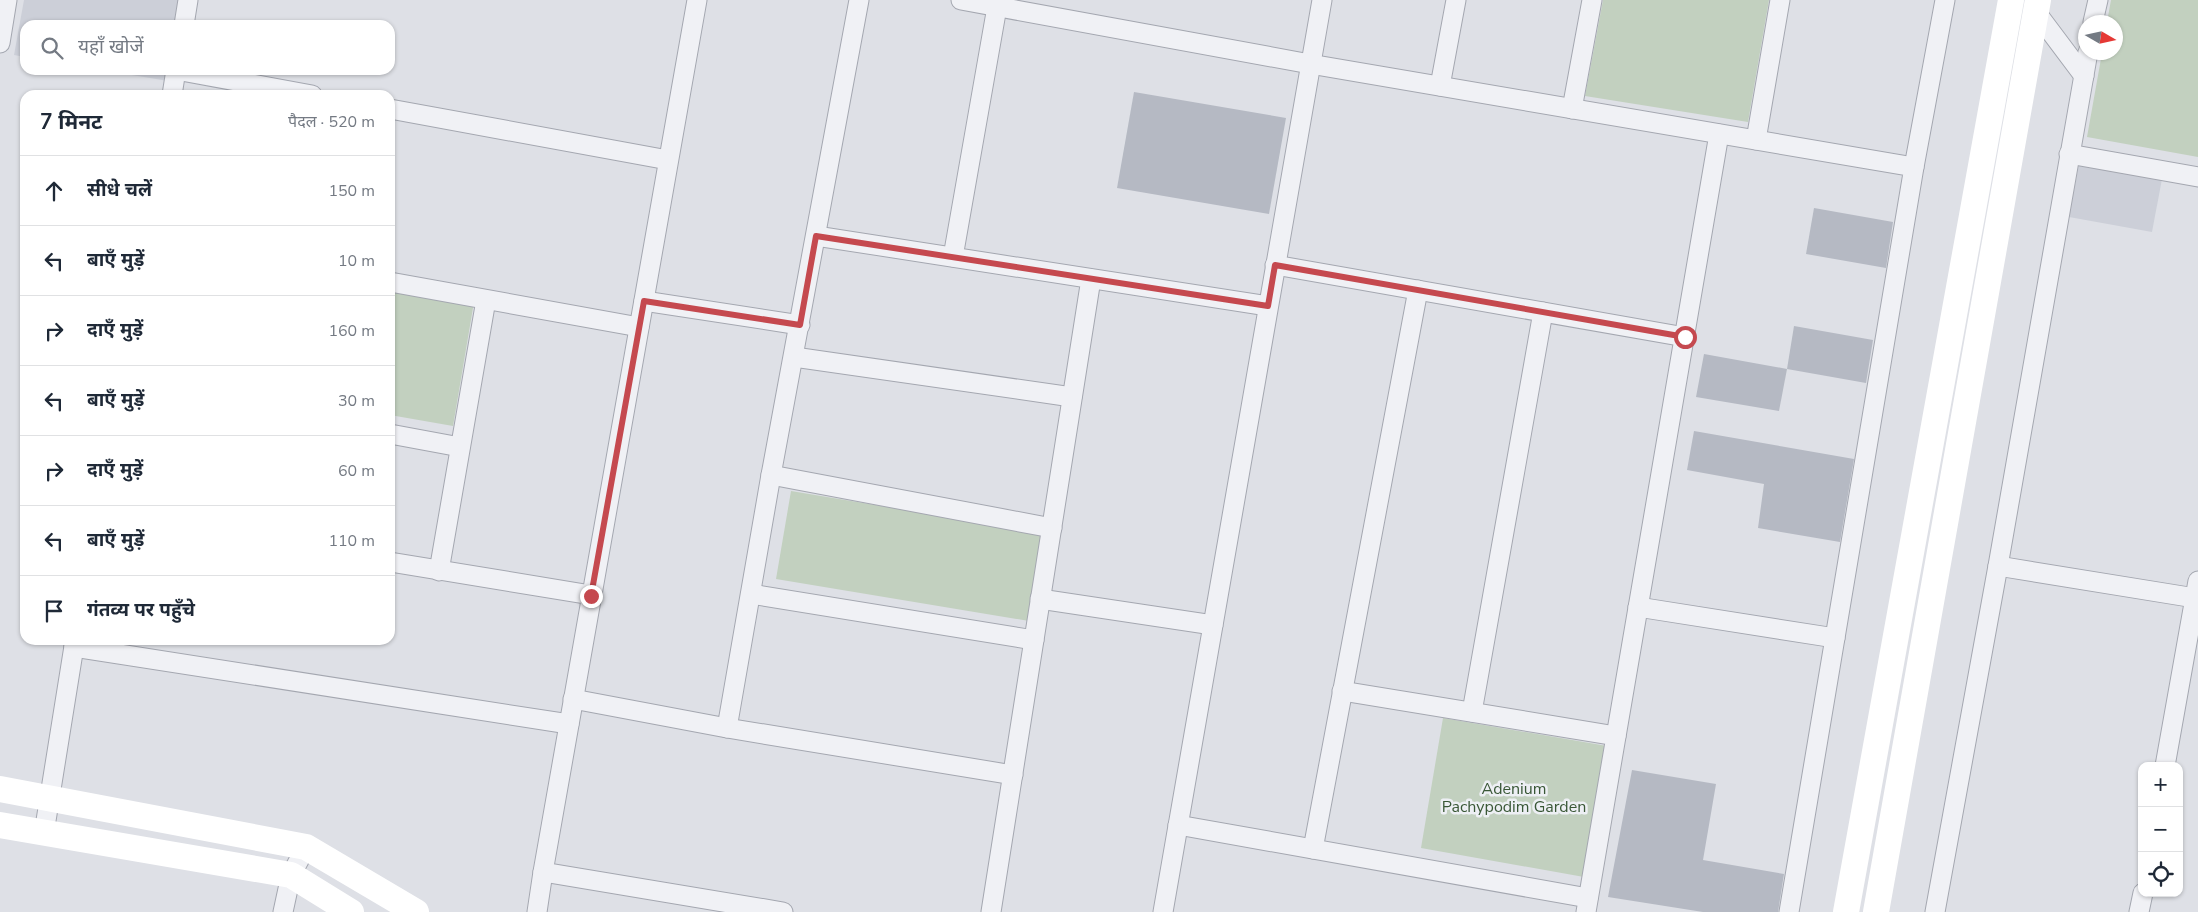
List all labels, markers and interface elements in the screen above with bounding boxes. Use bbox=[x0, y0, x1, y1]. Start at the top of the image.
north arrow bbox=[2078, 15, 2123, 60]
search box bbox=[20, 20, 395, 75]
icon: search bbox=[38, 34, 66, 62]
text: यहाँ खोजें bbox=[78, 34, 143, 60]
text: 7 मिनट bbox=[40, 108, 102, 136]
text: पैदल · 520 m bbox=[288, 111, 375, 133]
icon: ahead bbox=[40, 177, 68, 205]
text: सीधे चलें bbox=[87, 177, 152, 203]
text: 150 m bbox=[328, 180, 375, 202]
icon: left bbox=[40, 247, 68, 275]
text: बाएँ मुड़ें bbox=[87, 247, 144, 273]
text: 10 m bbox=[338, 250, 375, 272]
icon: right bbox=[40, 317, 68, 345]
text: दाएँ मुड़ें bbox=[87, 317, 143, 343]
text: 160 m bbox=[328, 320, 375, 342]
route start bbox=[1674, 326, 1697, 349]
icon: left bbox=[40, 387, 68, 415]
text: बाएँ मुड़ें bbox=[87, 387, 144, 413]
text: 30 m bbox=[338, 390, 375, 412]
icon: right bbox=[40, 457, 68, 485]
text: दाएँ मुड़ें bbox=[87, 457, 143, 483]
text: 60 m bbox=[338, 460, 375, 482]
icon: left bbox=[40, 527, 68, 555]
text: बाएँ मुड़ें bbox=[87, 527, 144, 553]
text: 110 m bbox=[328, 530, 375, 552]
route end bbox=[580, 585, 603, 608]
icon: arrive bbox=[40, 597, 68, 625]
text: गंतव्य पर पहुँचे bbox=[87, 597, 195, 623]
map controls bbox=[2138, 762, 2183, 897]
button: + bbox=[2138, 762, 2183, 807]
park label: Adenium Pachypodim Garden bbox=[1442, 778, 1586, 818]
button: − bbox=[2138, 807, 2183, 852]
button: locate bbox=[2138, 852, 2183, 897]

